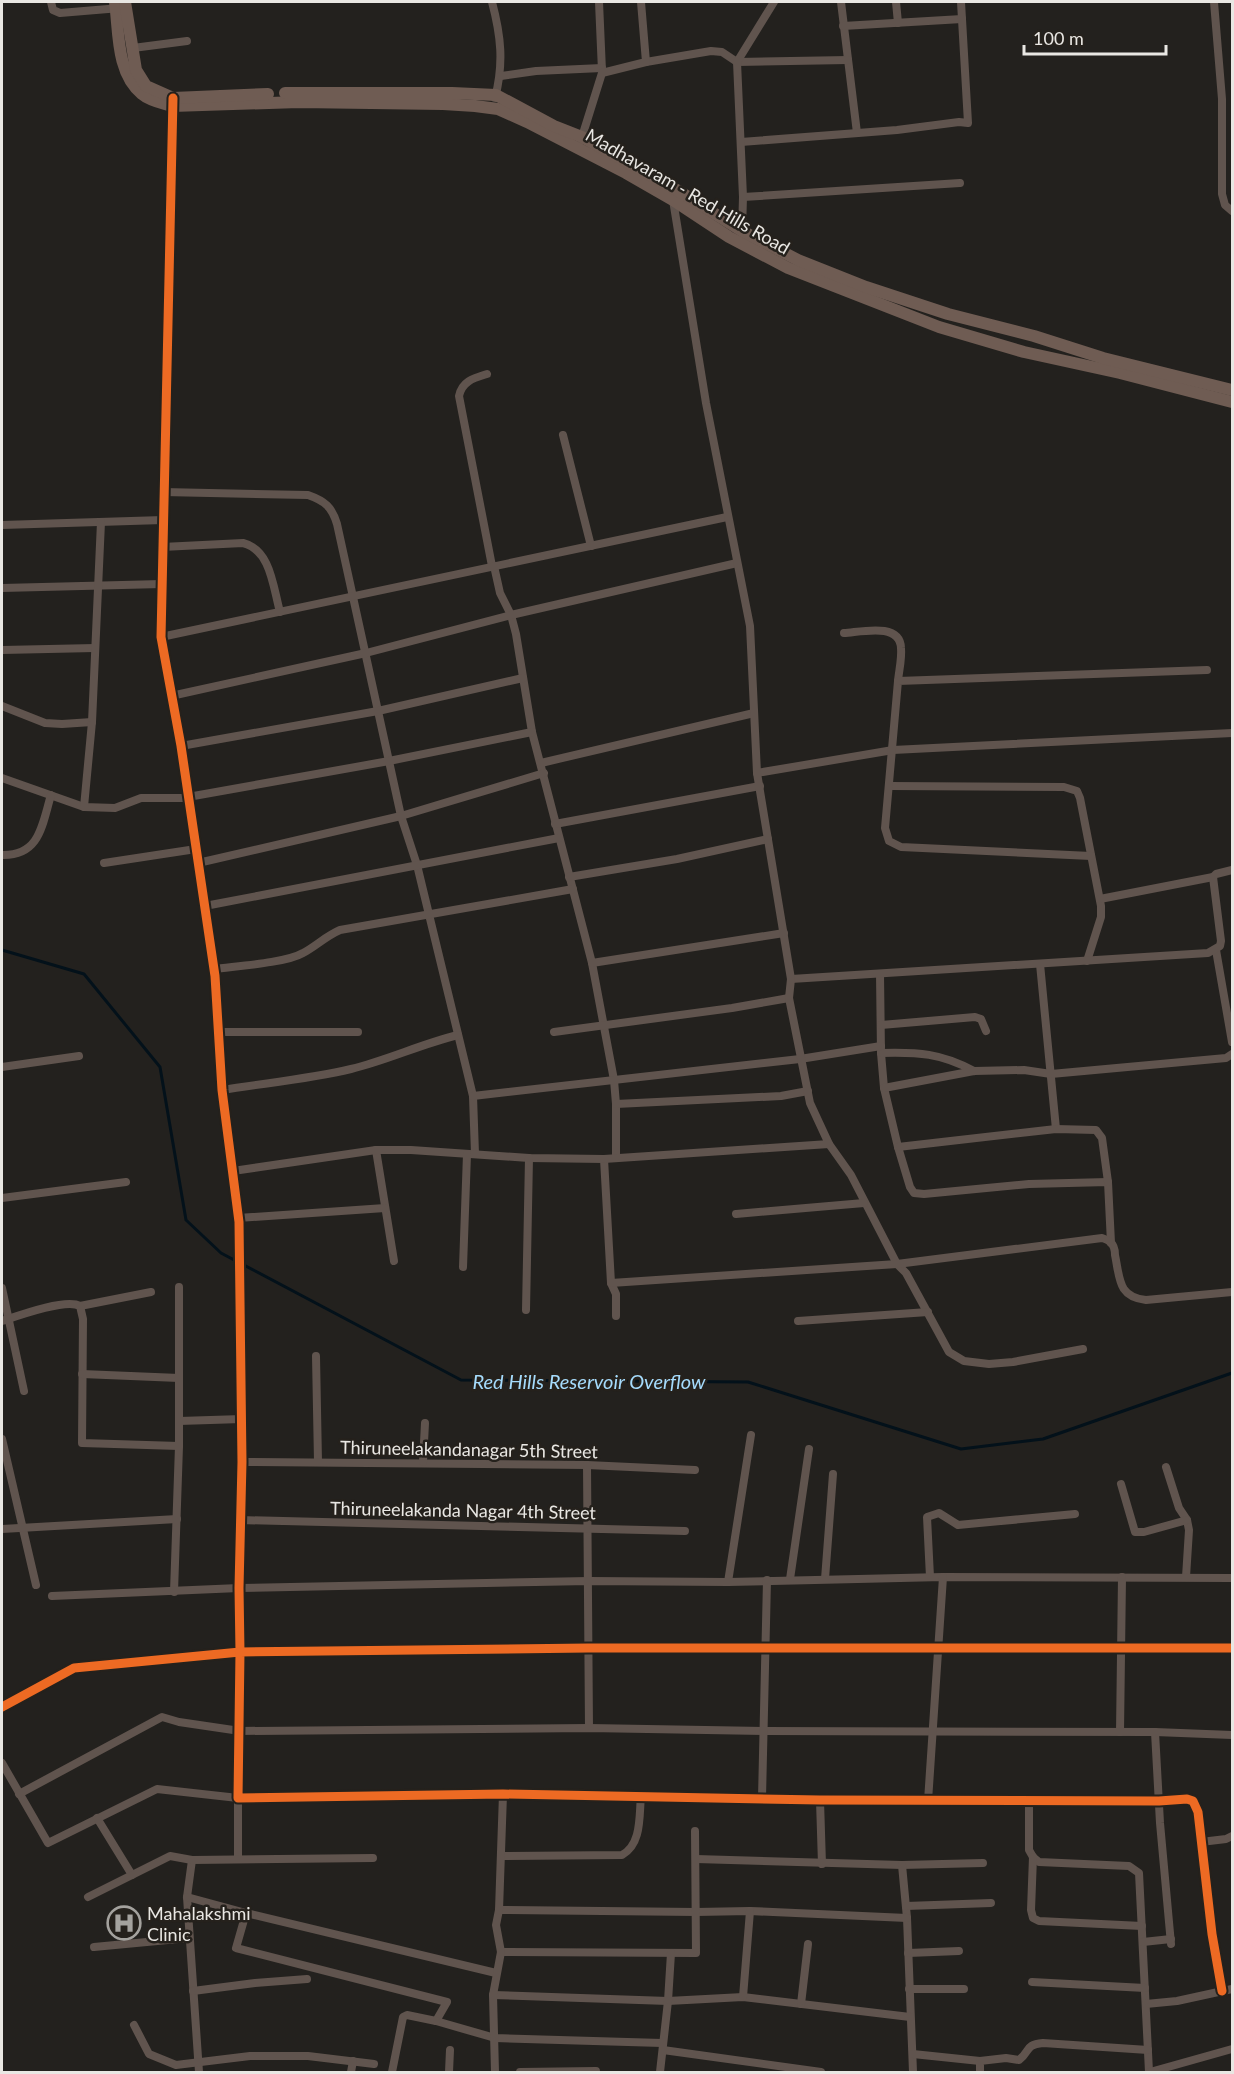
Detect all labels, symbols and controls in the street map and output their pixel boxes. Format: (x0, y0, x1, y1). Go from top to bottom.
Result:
scale bar (1024, 18, 1166, 56)
text: 100 m (1033, 27, 1084, 49)
street label: Madhavaram - Red Hills Road (582, 123, 794, 259)
water label: Red Hills Reservoir Overflow (473, 1369, 706, 1393)
street label: Thiruneelakandanagar 5th Street (340, 1436, 599, 1462)
street label: Thiruneelakanda Nagar 4th Street (330, 1497, 597, 1523)
place label: Mahalakshmi Clinic (147, 1902, 251, 1945)
hospital icon: Mahalakshmi Clinic (106, 1905, 142, 1941)

